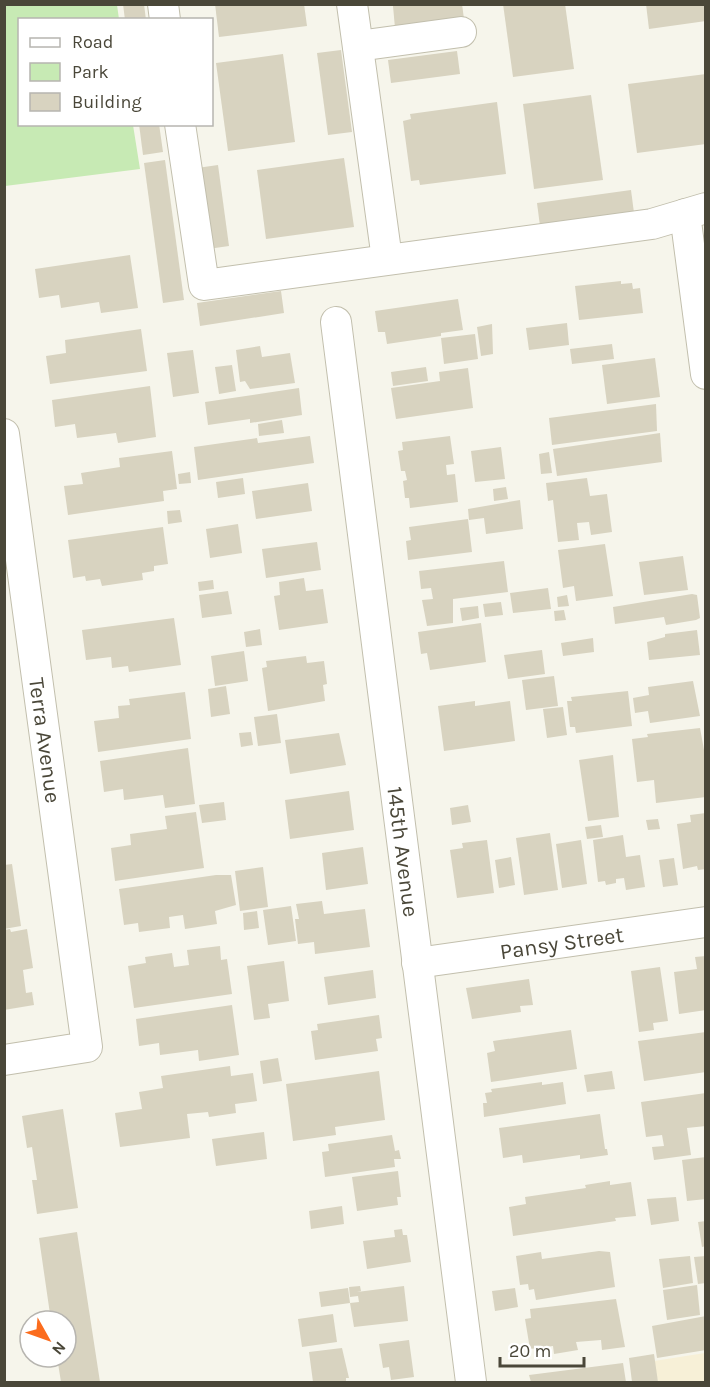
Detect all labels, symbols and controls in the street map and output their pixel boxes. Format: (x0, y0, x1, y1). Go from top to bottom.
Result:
legend (18, 18, 213, 126)
text: Road (72, 31, 113, 53)
text: Park (72, 61, 109, 83)
text: Building (72, 91, 142, 113)
street label: Terra Avenue (23, 676, 66, 805)
street label: 145th Avenue (381, 785, 424, 919)
street label: Pansy Street (498, 922, 625, 965)
north arrow (18, 1309, 78, 1369)
scale bar (500, 1330, 584, 1368)
text: N (48, 1338, 70, 1359)
text: 20 m (509, 1340, 551, 1362)

